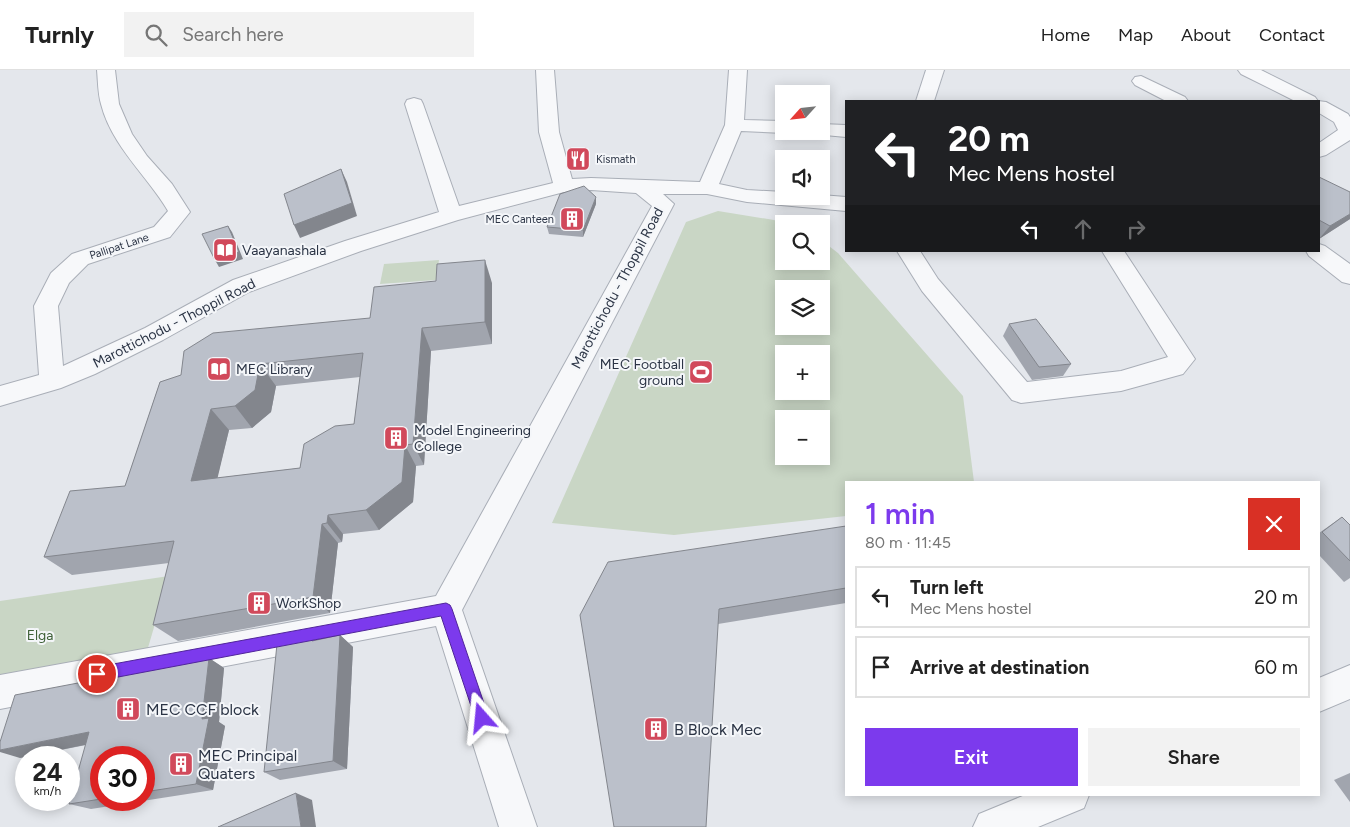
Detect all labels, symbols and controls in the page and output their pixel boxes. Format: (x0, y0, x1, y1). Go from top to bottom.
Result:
search box (124, 12, 474, 57)
text: Turnly (25, 20, 94, 49)
icon: search (142, 21, 170, 49)
text: Search here (182, 23, 284, 46)
text: Home (1041, 24, 1090, 46)
text: Map (1118, 24, 1153, 46)
text: About (1181, 24, 1231, 46)
text: Contact (1259, 24, 1325, 46)
north arrow (775, 85, 830, 140)
map controls (775, 85, 830, 465)
text: 20 m (948, 118, 1030, 160)
icon: left (865, 120, 930, 185)
restaurant icon: Kismath (565, 146, 591, 172)
button: sound (775, 150, 830, 205)
place label: Kismath (596, 153, 636, 166)
text: Mec Mens hostel (948, 160, 1115, 187)
street label: Marottichodu - Thoppil Road (568, 205, 667, 372)
building icon: MEC Canteen (559, 206, 585, 232)
place label: MEC Canteen (486, 213, 554, 226)
button: search (775, 215, 830, 270)
icon: left (1016, 215, 1044, 243)
icon: ahead (1069, 215, 1097, 243)
icon: right (1122, 215, 1150, 243)
street label: Pallipat Lane (88, 231, 151, 262)
library icon: Vaayanashala (212, 237, 238, 263)
place label: Vaayanashala (242, 242, 326, 259)
street label: Marottichodu - Thoppil Road (90, 275, 258, 372)
button: layers (775, 280, 830, 335)
button: + (775, 345, 830, 400)
library icon: MEC Library (206, 356, 232, 382)
place label: MEC Football ground (600, 356, 684, 389)
sports icon: MEC Football ground (688, 359, 714, 385)
place label: MEC Library (236, 361, 313, 378)
button: − (775, 410, 830, 465)
place label: Model Engineering College (414, 422, 531, 455)
building icon: Model Engineering College (383, 425, 409, 451)
text: 1 min (865, 495, 935, 532)
button: close (1248, 498, 1300, 550)
text: 80 m · 11:45 (865, 533, 951, 552)
text: Turn left (910, 576, 984, 599)
icon: left (867, 583, 895, 611)
text: 20 m (1254, 586, 1298, 609)
building icon: WorkShop (246, 590, 272, 616)
place label: WorkShop (276, 595, 341, 612)
text: Mec Mens hostel (910, 599, 1031, 618)
park label: Elga (27, 627, 53, 644)
pin (76, 653, 118, 695)
icon: arrive (867, 653, 895, 681)
text: Arrive at destination (910, 656, 1089, 679)
text: 60 m (1254, 656, 1298, 679)
icon: arrive (83, 660, 111, 688)
position arrow (455, 691, 507, 743)
building icon: MEC CCF block (115, 696, 141, 722)
place label: MEC CCF block (146, 700, 259, 719)
building icon: B Block Mec (643, 716, 669, 742)
place label: B Block Mec (674, 720, 762, 739)
button: Exit (865, 728, 1078, 786)
button: Share (1088, 728, 1300, 786)
speed limit sign: 30 (90, 746, 155, 811)
place label: MEC Principal Quaters (198, 746, 297, 783)
building icon: MEC Principal Quaters (168, 751, 194, 777)
text: 24 (32, 757, 63, 787)
text: km/h (34, 784, 61, 798)

